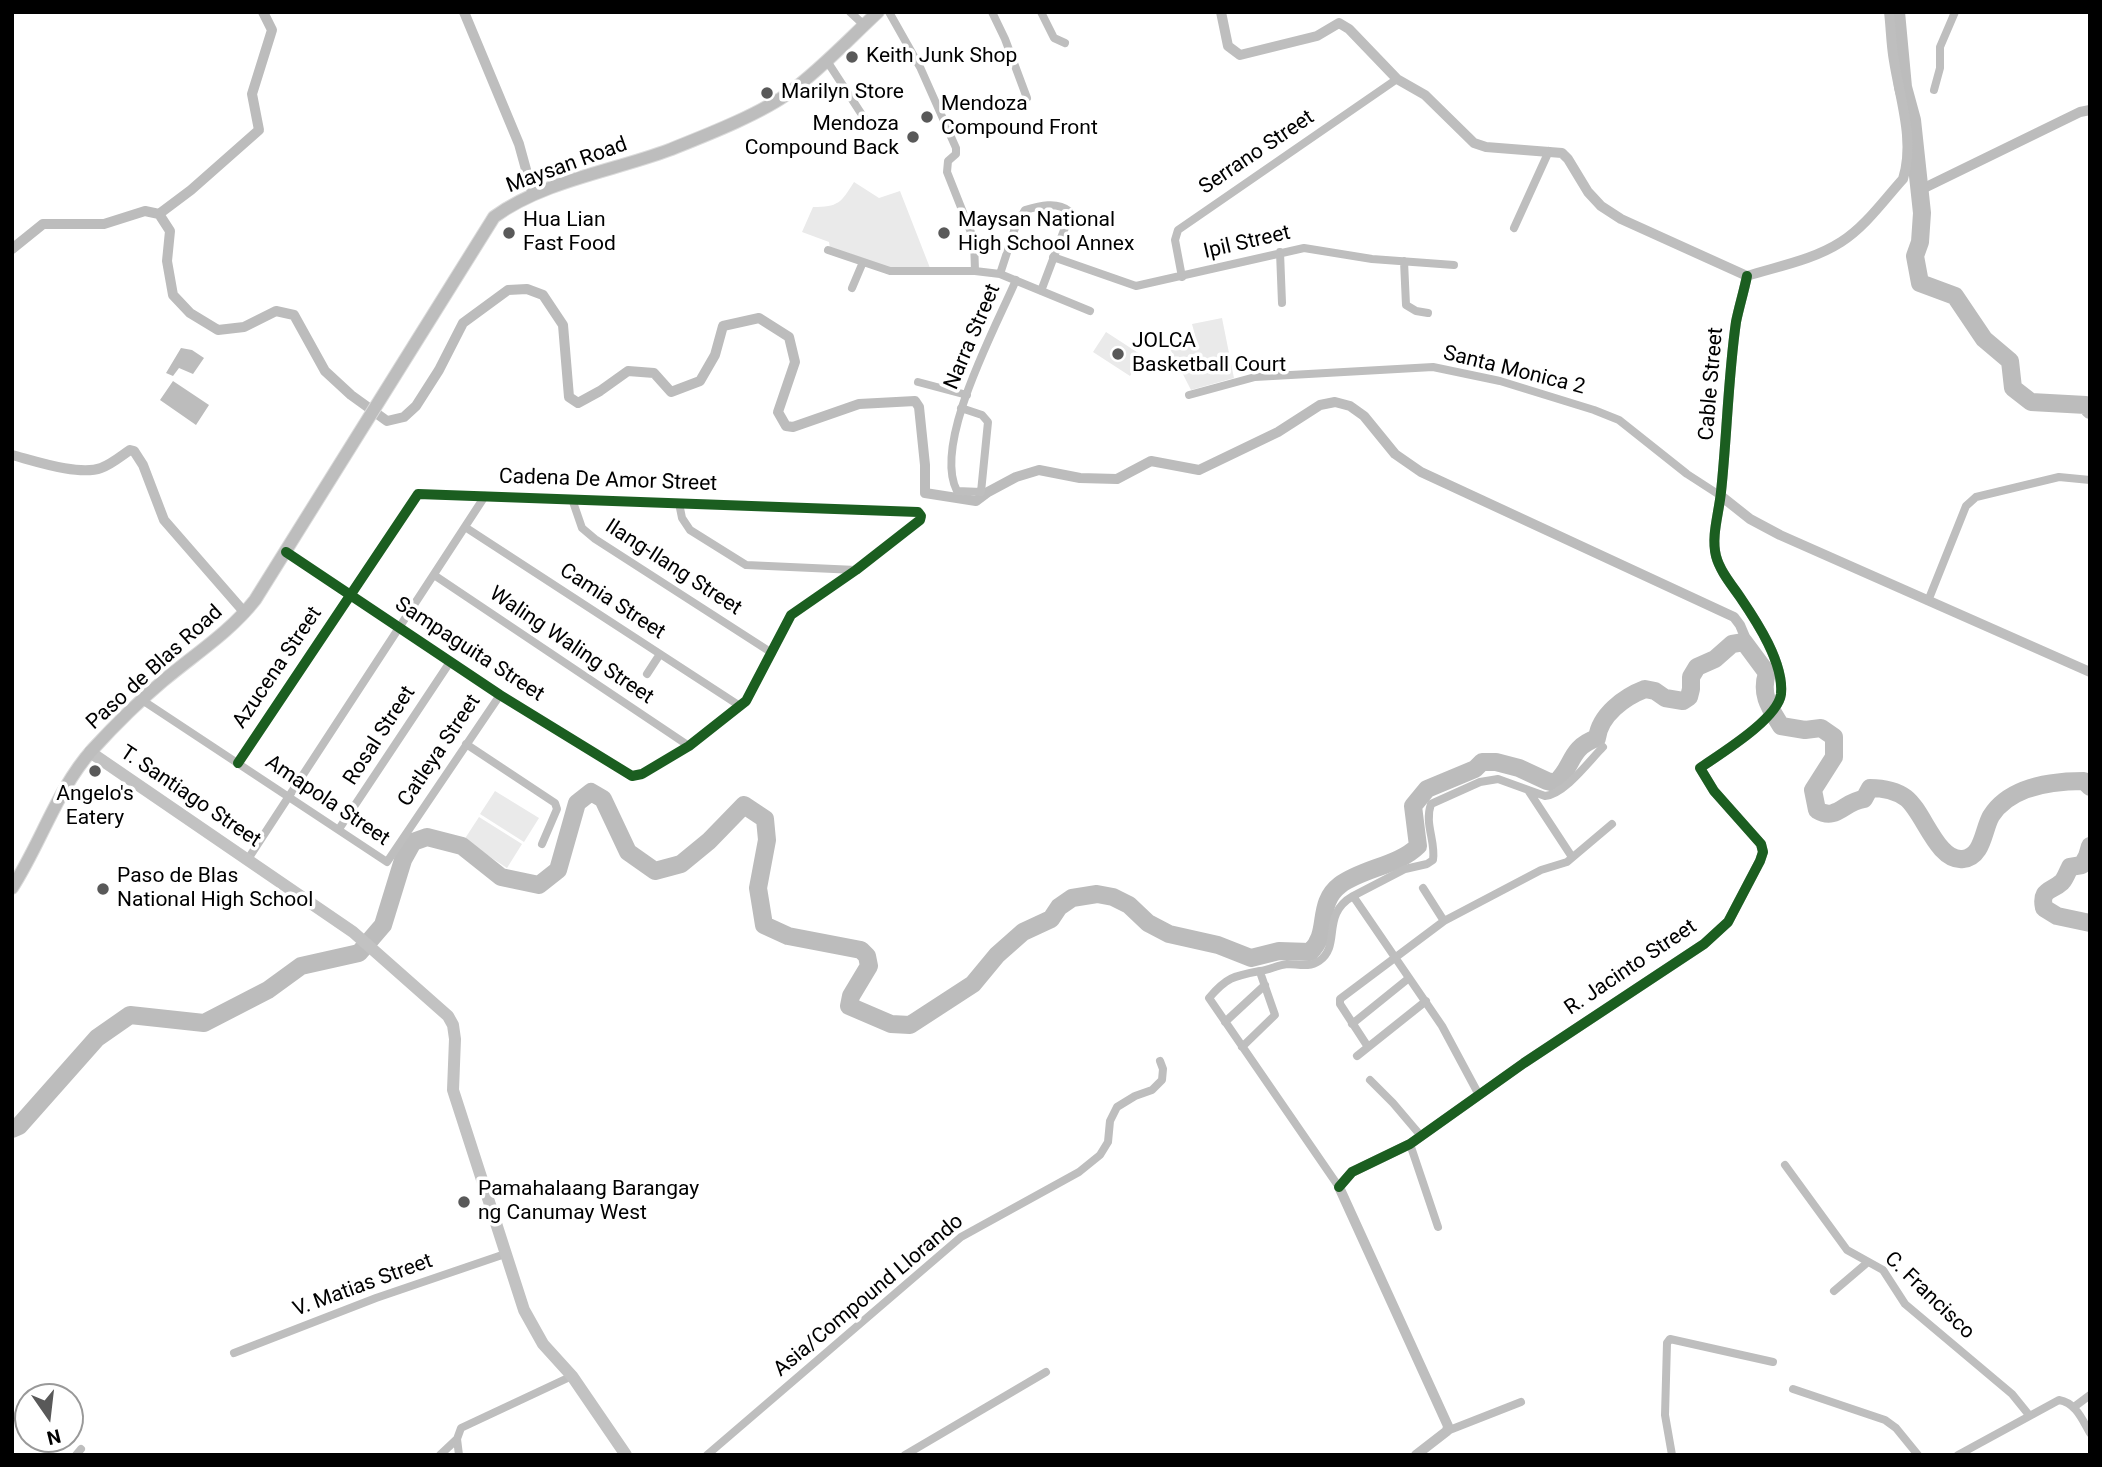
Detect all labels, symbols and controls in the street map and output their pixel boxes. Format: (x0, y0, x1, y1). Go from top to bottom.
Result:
place label: Keith Junk Shop (866, 44, 1017, 70)
marker: Keith Junk Shop (844, 49, 860, 65)
place label: Marilyn Store (781, 80, 904, 106)
marker: Marilyn Store (759, 85, 775, 101)
place label: Mendoza Compound Front (941, 92, 1098, 142)
street label: Serrano Street (1195, 105, 1319, 201)
marker: Mendoza Compound Front (919, 109, 935, 125)
place label: Mendoza Compound Back (745, 112, 899, 162)
marker: Mendoza Compound Back (905, 129, 921, 145)
street label: Maysan Road (503, 132, 631, 200)
place label: Hua Lian Fast Food (523, 208, 616, 258)
place label: Maysan National High School Annex (958, 208, 1134, 258)
street label: Ipil Street (1201, 221, 1293, 265)
marker: Hua Lian Fast Food (501, 225, 517, 241)
marker: Maysan National High School Annex (936, 225, 952, 241)
street label: Narra Street (939, 280, 1007, 394)
street label: Cable Street (1694, 326, 1730, 442)
place label: JOLCA Basketball Court (1132, 329, 1286, 379)
street label: Santa Monica 2 (1440, 341, 1588, 401)
marker: JOLCA Basketball Court (1110, 346, 1126, 362)
street label: Cadena De Amor Street (499, 465, 717, 497)
street label: Ilang-Ilang Street (600, 514, 746, 622)
street label: Camia Street (555, 559, 669, 645)
street label: Waling Waling Street (484, 582, 658, 710)
street label: Sampaguita Street (390, 592, 548, 708)
street label: Paso de Blas Road (82, 600, 228, 736)
street label: Azucena Street (228, 602, 328, 734)
street label: Rosal Street (339, 682, 421, 790)
street label: Catleya Street (393, 690, 487, 812)
street label: T. Santiago Street (115, 741, 265, 853)
street label: Amapola Street (260, 750, 394, 852)
marker: Angelo's Eatery (87, 763, 103, 779)
place label: Angelo's Eatery (56, 782, 134, 832)
place label: Paso de Blas National High School (117, 864, 313, 914)
marker: Paso de Blas National High School (95, 881, 111, 897)
street label: R. Jacinto Street (1560, 915, 1702, 1021)
place label: Pamahalaang Barangay ng Canumay West (478, 1177, 699, 1227)
marker: Pamahalaang Barangay ng Canumay West (456, 1194, 472, 1210)
street label: Asia/Compound Llorando (769, 1209, 969, 1383)
street label: C. Francisco (1879, 1247, 1979, 1345)
street label: V. Matias Street (290, 1249, 436, 1323)
north arrow (14, 1383, 84, 1453)
text: N (44, 1424, 63, 1450)

